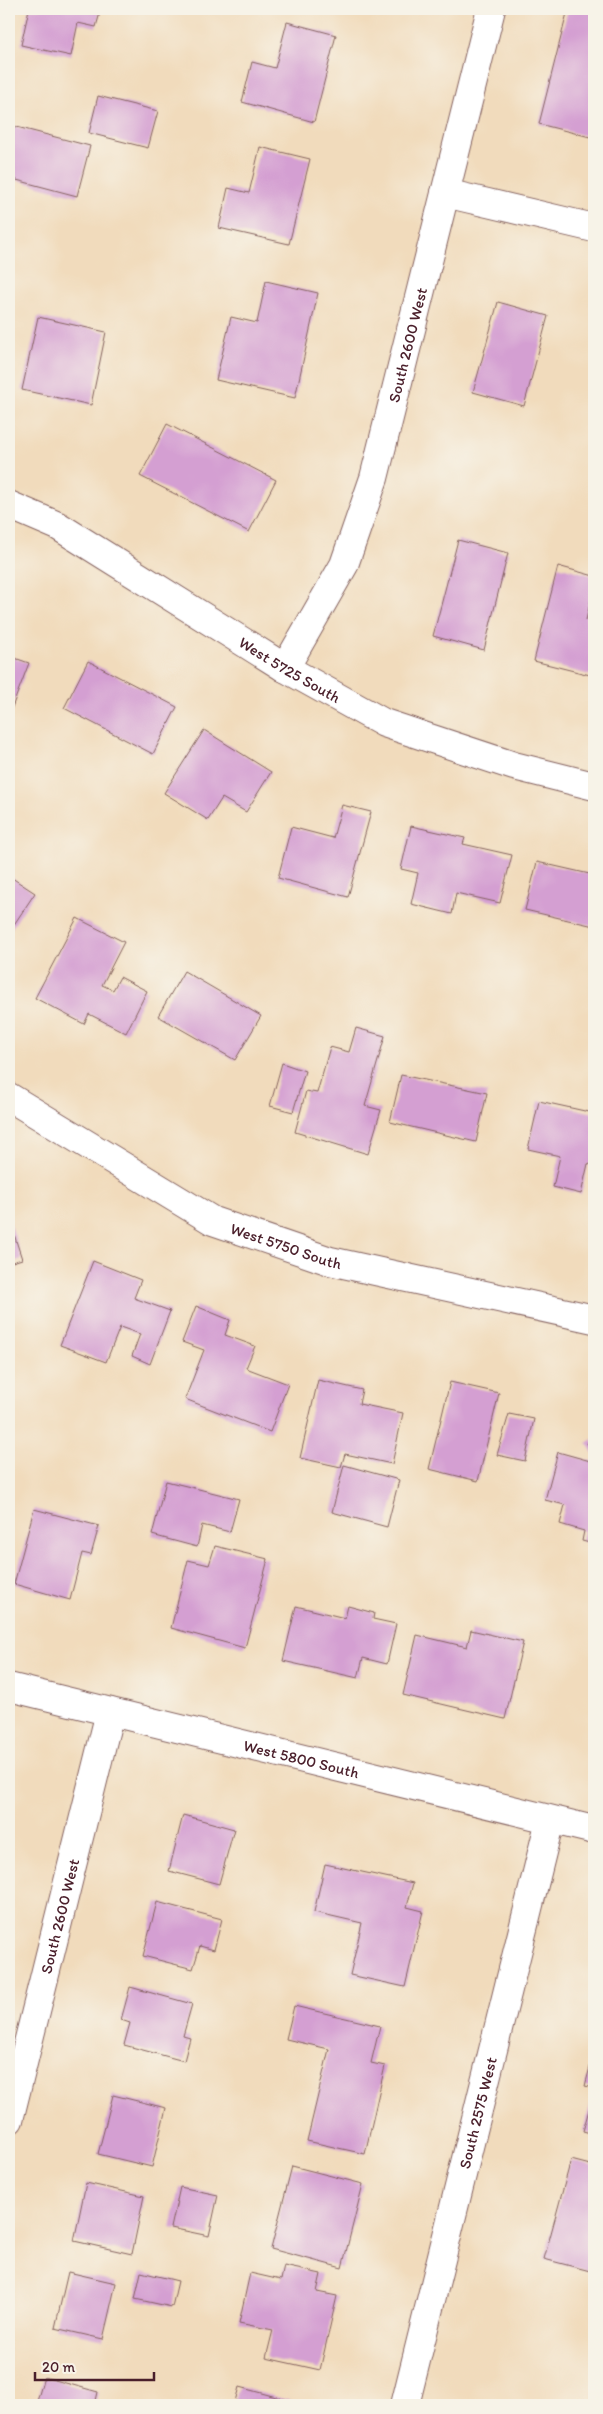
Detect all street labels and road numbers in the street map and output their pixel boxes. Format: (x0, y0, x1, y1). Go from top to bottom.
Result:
street label: South 2600 West (384, 285, 431, 404)
street label: West 5725 South (236, 632, 344, 706)
street label: West 5750 South (228, 1218, 343, 1273)
street label: West 5800 South (242, 1735, 361, 1782)
street label: South 2600 West (36, 1857, 83, 1976)
street label: South 2575 West (454, 2055, 500, 2171)

